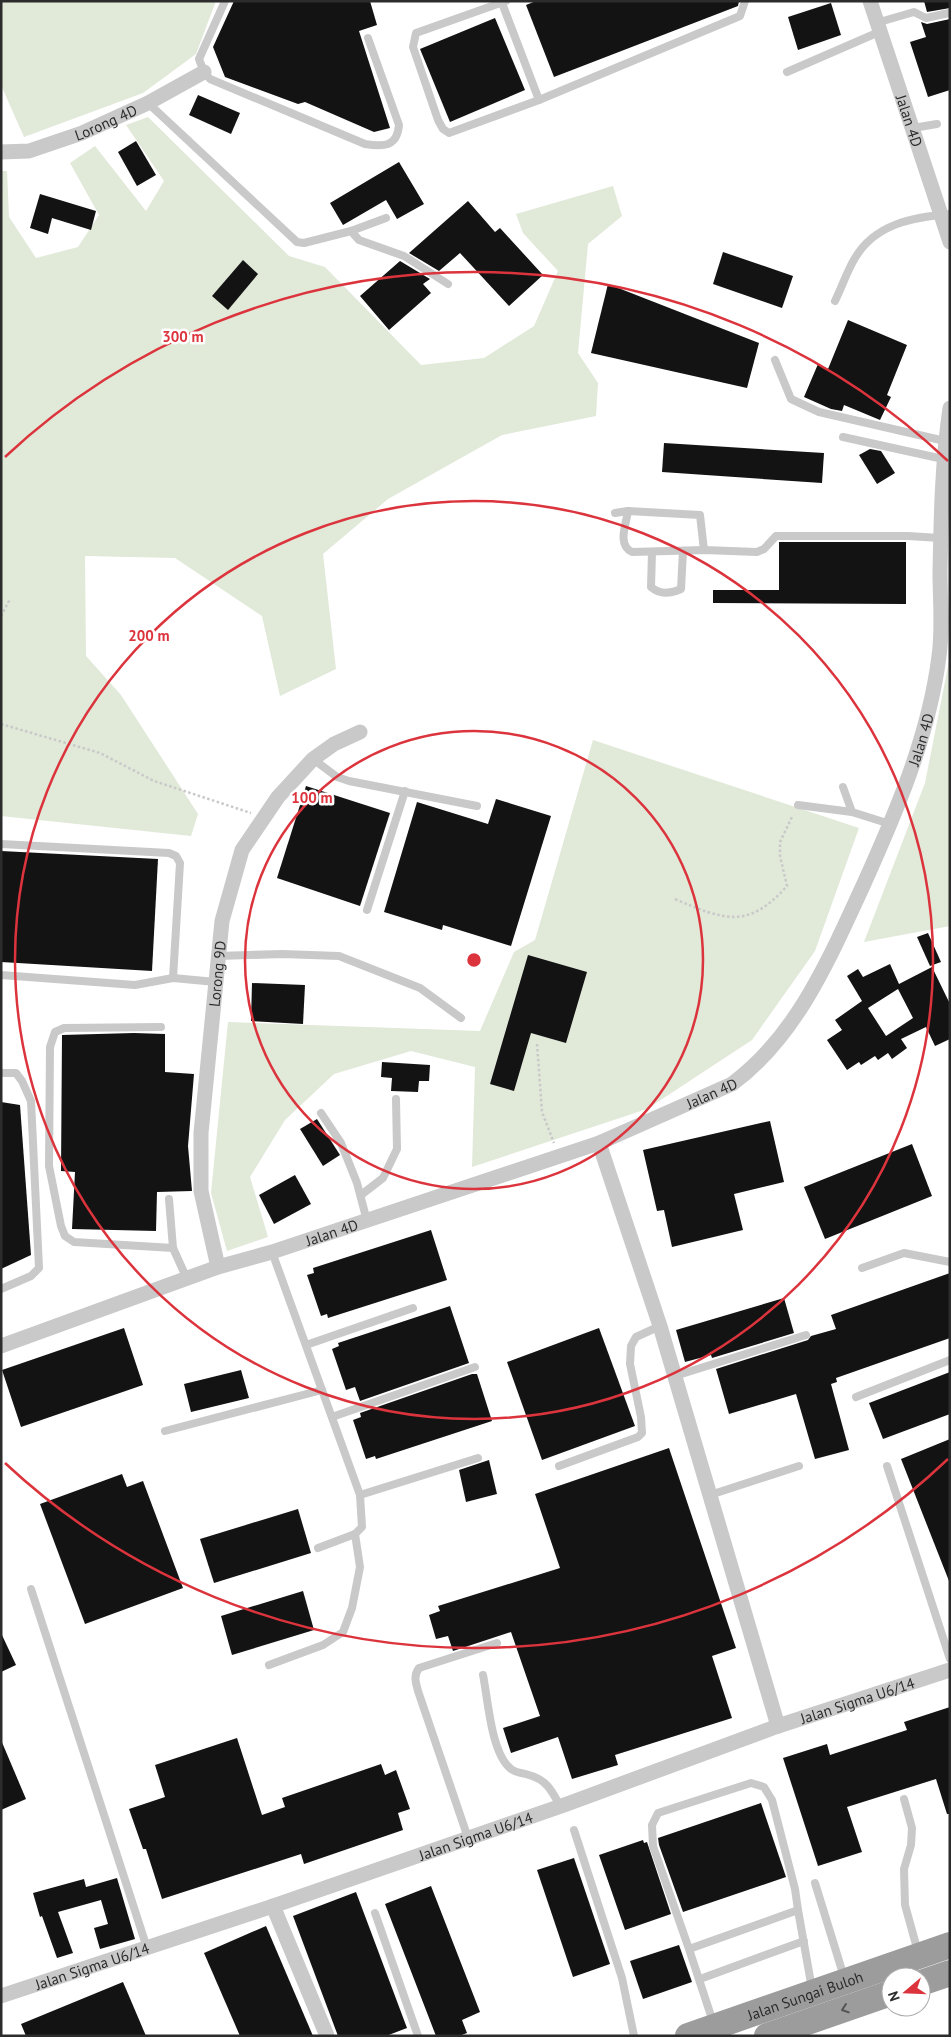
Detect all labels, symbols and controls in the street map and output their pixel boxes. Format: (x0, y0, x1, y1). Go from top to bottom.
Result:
street label: Jalan 4D (892, 91, 927, 149)
street label: Lorong 4D (72, 100, 140, 144)
text: 300 m (162, 327, 204, 346)
text: 200 m (128, 626, 170, 645)
street label: Jalan 4D (903, 711, 937, 769)
text: 100 m (291, 788, 333, 807)
street label: Lorong 9D (204, 940, 230, 1008)
centre of rings (465, 951, 483, 969)
street label: Jalan 4D (682, 1073, 740, 1113)
street label: Jalan 4D (302, 1215, 360, 1250)
street label: Jalan Sigma U6/14 (797, 1673, 917, 1728)
street label: Jalan Sigma U6/14 (415, 1807, 535, 1865)
street label: Jalan Sigma U6/14 (32, 1938, 152, 1994)
street label: Jalan Sungai Buloh (744, 1966, 866, 2025)
north arrow (881, 1967, 931, 2017)
text: N (884, 1989, 904, 2004)
one-way arrow (841, 2003, 850, 2013)

